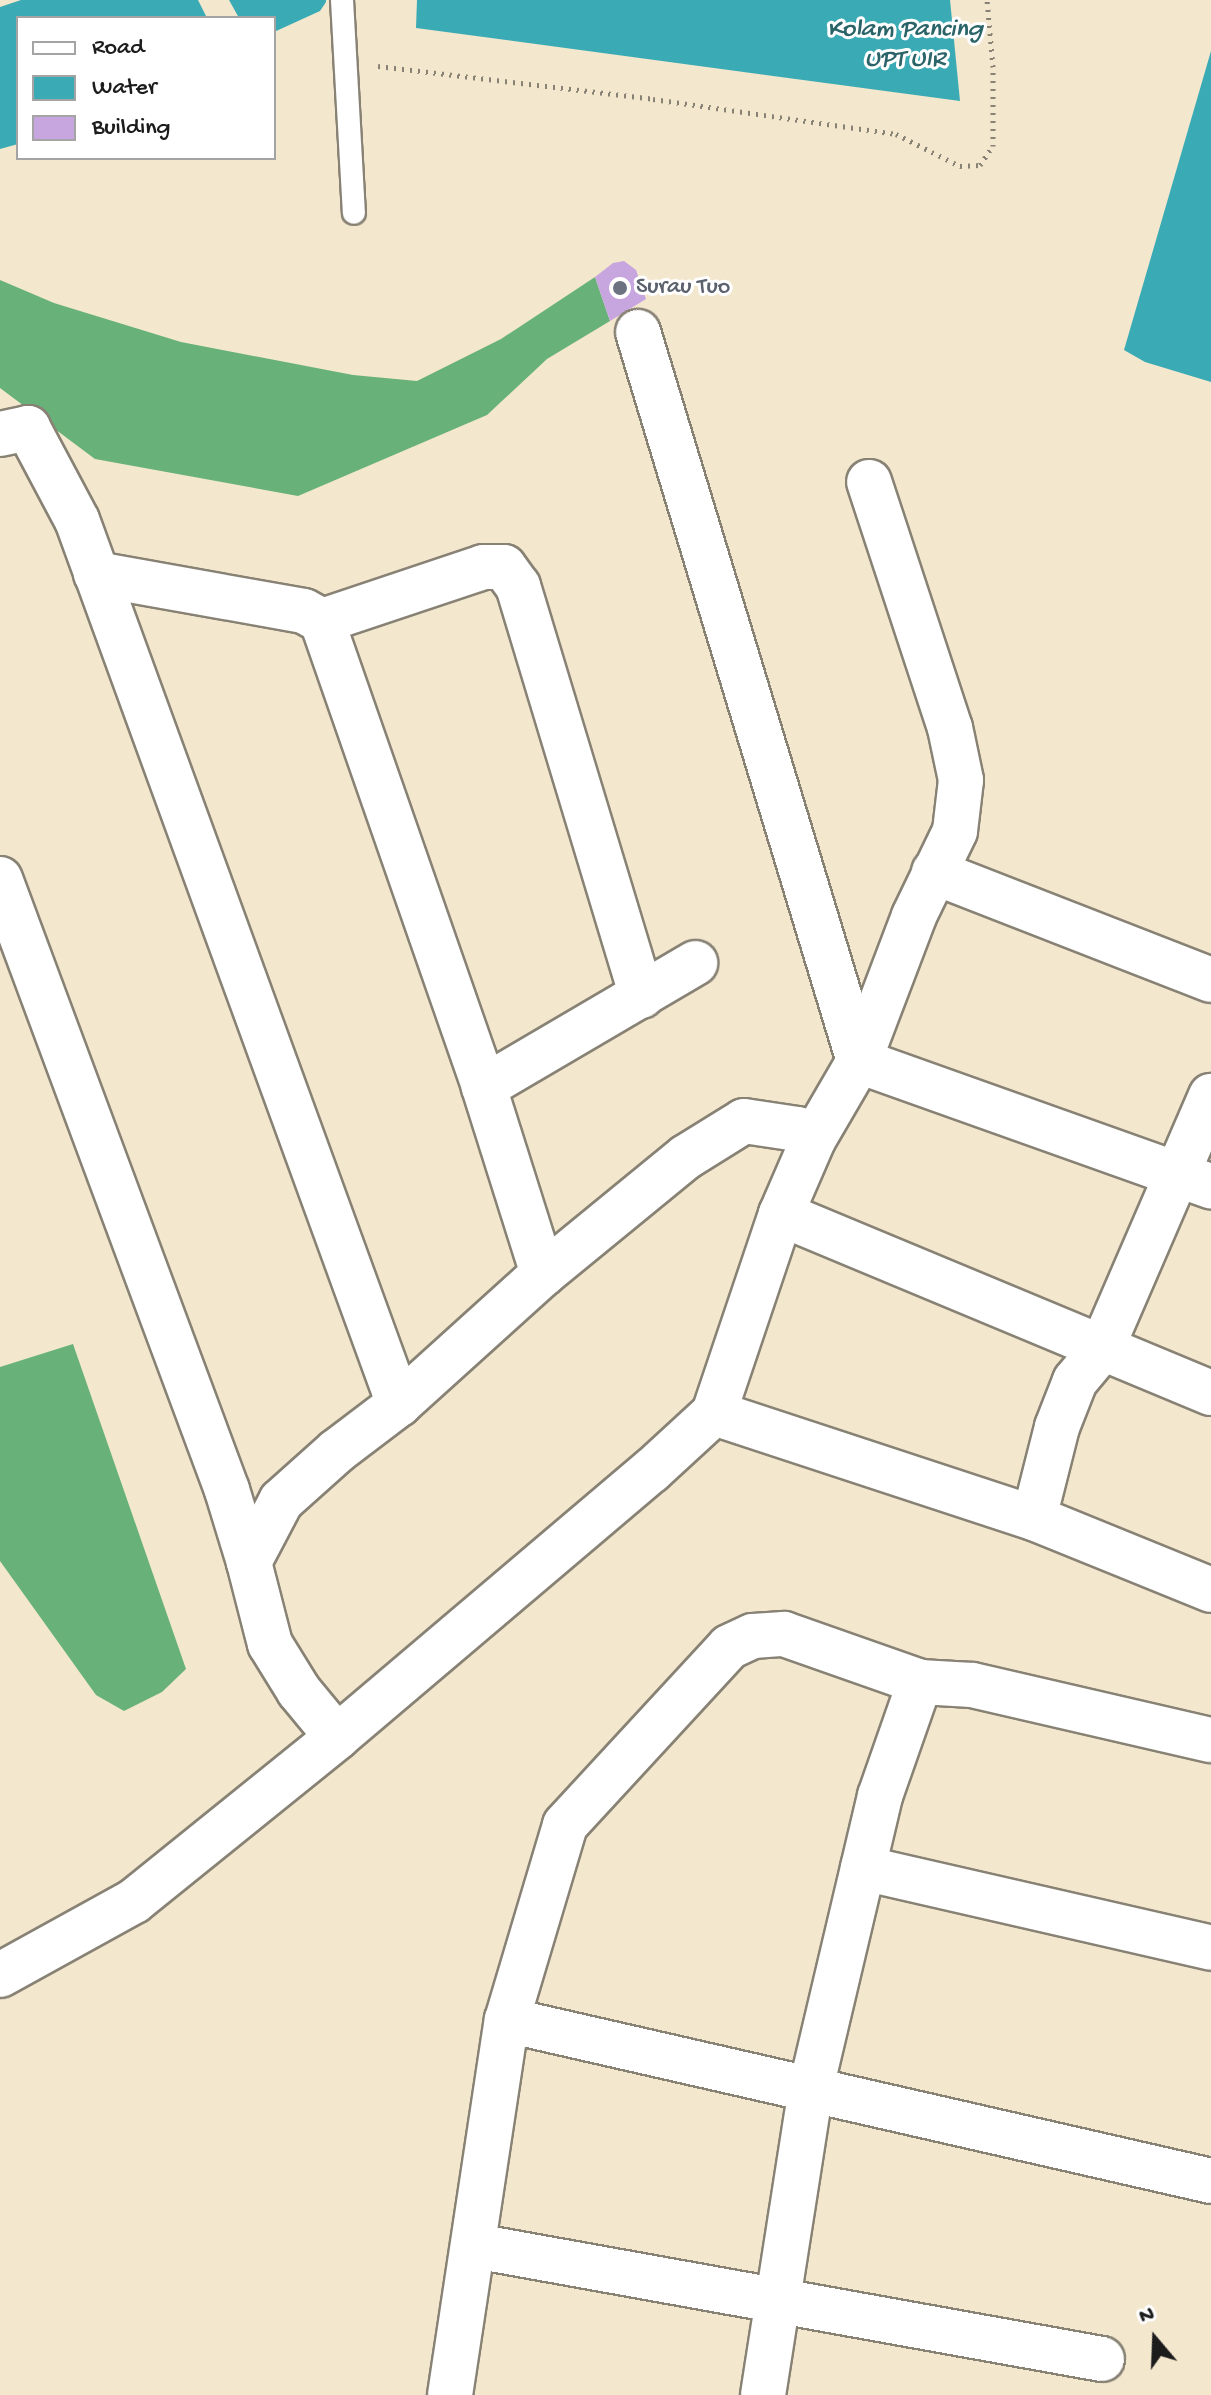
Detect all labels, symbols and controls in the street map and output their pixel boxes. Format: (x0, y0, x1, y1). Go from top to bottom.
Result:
water label: Kolam Pancing UPT UIR (827, 15, 983, 76)
legend (16, 16, 276, 160)
text: Road (92, 34, 144, 63)
text: Water (92, 74, 156, 103)
text: Building (92, 114, 170, 143)
place label: Surau Tuo (636, 274, 730, 302)
marker: Surau Tuo (611, 279, 629, 297)
north arrow (1115, 2299, 1195, 2379)
text: N (1136, 2302, 1158, 2331)

